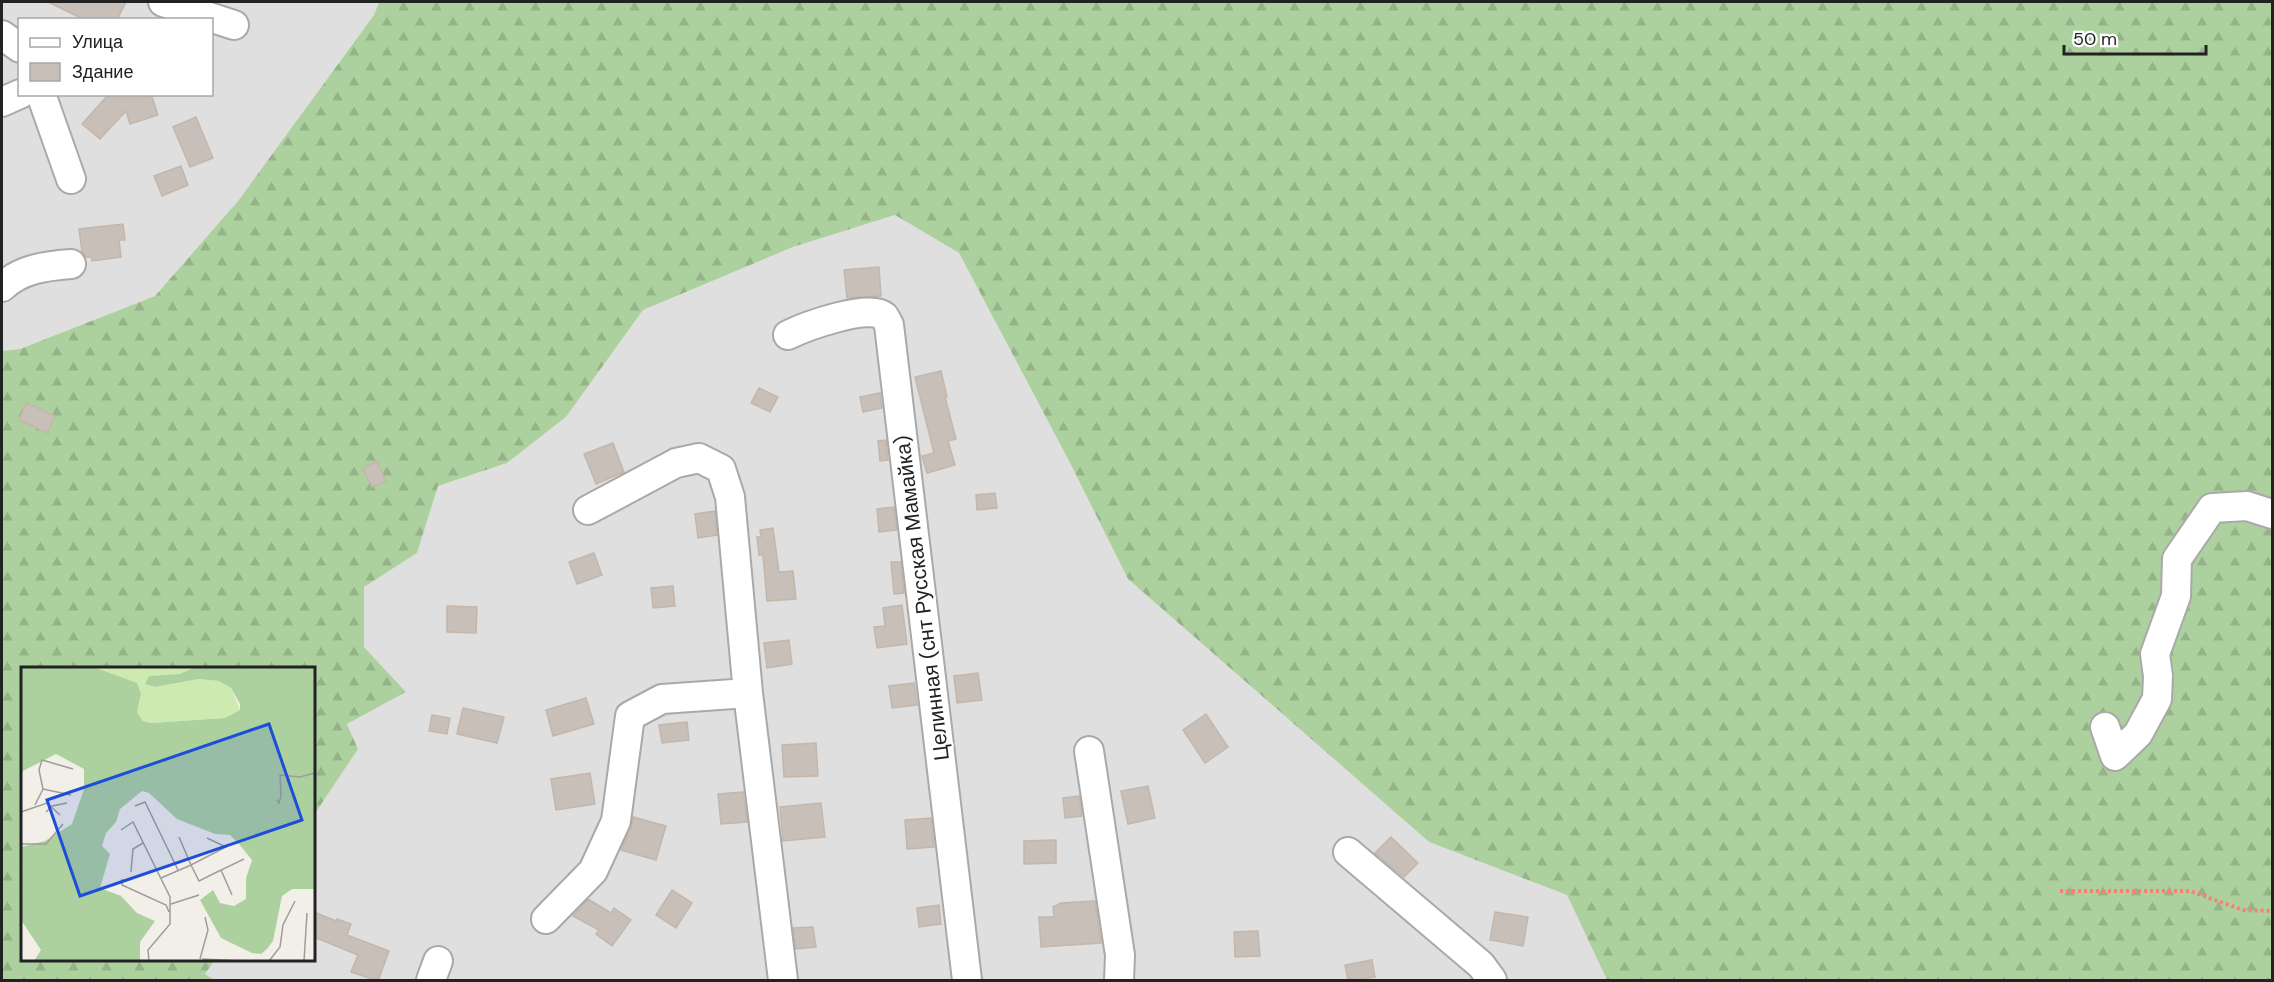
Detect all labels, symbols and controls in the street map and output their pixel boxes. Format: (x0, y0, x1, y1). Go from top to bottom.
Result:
legend (18, 18, 213, 96)
scale bar (2064, 18, 2206, 56)
text: 50 m (2073, 27, 2117, 51)
text: Улица (72, 30, 124, 54)
text: Здание (72, 60, 133, 84)
street label: Целинная (снт Русская Мамайка) (888, 434, 956, 762)
inset map (21, 667, 315, 961)

